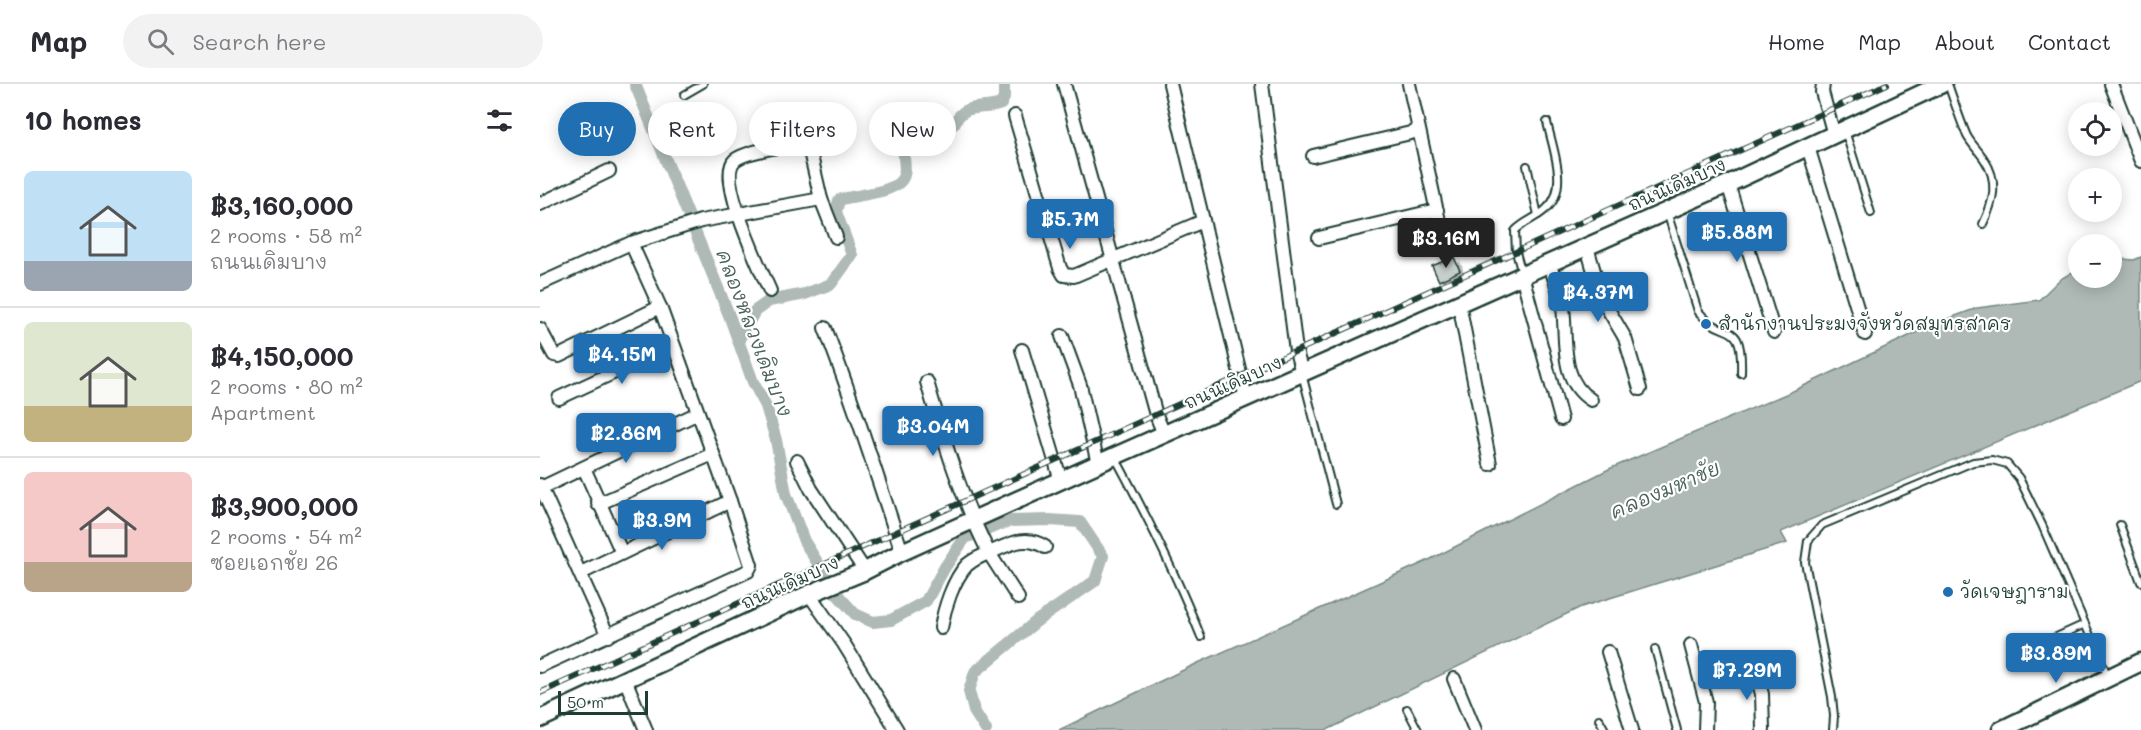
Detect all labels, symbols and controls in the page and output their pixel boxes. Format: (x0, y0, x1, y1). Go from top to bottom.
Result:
search box (123, 14, 543, 68)
text: Map (30, 23, 87, 59)
icon: search (144, 25, 177, 58)
text: Search here (192, 27, 326, 56)
text: Home (1768, 28, 1825, 55)
text: Map (1858, 28, 1901, 55)
text: About (1934, 28, 1995, 55)
text: Contact (2028, 28, 2111, 55)
chip: Buy (558, 102, 636, 156)
chip: Rent (648, 102, 737, 156)
chip: Filters (749, 102, 857, 156)
chip: New (869, 102, 956, 156)
map controls (2068, 102, 2122, 288)
button: locate (2068, 102, 2122, 156)
text: 10 homes (24, 103, 142, 137)
icon: filters (483, 104, 516, 137)
street label: ถนนเดิมบาง (1624, 152, 1730, 216)
button: + (2068, 168, 2122, 222)
text: ฿3,160,000 (210, 188, 353, 222)
icon: home (72, 195, 144, 267)
pin: ฿5.7M (1028, 199, 1112, 250)
text: ฿5.7M (1041, 205, 1099, 231)
pin: ฿5.88M (1688, 212, 1786, 263)
pin: ฿3.16M (1397, 218, 1495, 269)
text: ฿5.88M (1701, 218, 1773, 244)
text: 2 rooms · 58 m² (210, 222, 362, 248)
text: ฿3.16M (1412, 224, 1480, 250)
button: − (2068, 234, 2122, 288)
water label: คลองหลวงเดิมบาง (711, 245, 799, 420)
text: ถนนเดิมบาง (210, 248, 327, 274)
pin: ฿4.37M (1549, 272, 1647, 323)
text: ฿4.37M (1562, 278, 1634, 304)
place label: สำนักงานประมงจังหวัดสมุทรสาคร (1718, 311, 2011, 337)
marker: สำนักงานประมงจังหวัดสมุทรสาคร (1699, 317, 1713, 331)
pin: ฿4.15M (573, 334, 671, 385)
text: ฿4,150,000 (210, 339, 354, 373)
text: ฿4.15M (587, 340, 657, 366)
icon: home (72, 346, 144, 418)
street label: ถนนเดิมบาง (1180, 350, 1286, 414)
text: 2 rooms · 80 m² (210, 373, 363, 399)
text: Apartment (210, 399, 316, 425)
pin: ฿3.04M (884, 406, 982, 457)
text: ฿3.04M (896, 412, 970, 438)
pin: ฿2.86M (577, 413, 675, 464)
text: ฿2.86M (590, 419, 662, 445)
water label: คลองมหาชัย (1606, 454, 1724, 524)
text: ฿3,900,000 (210, 489, 358, 523)
icon: home (72, 496, 144, 568)
pin: ฿3.9M (620, 500, 704, 551)
text: ฿3.9M (632, 506, 692, 532)
text: 2 rooms · 54 m² (210, 523, 362, 549)
text: ซอยเอกชัย 26 (210, 549, 338, 575)
street label: ถนนเดิมบาง (737, 550, 843, 614)
place label: วัดเจษฎาราม (1960, 579, 2069, 604)
marker: วัดเจษฎาราม (1941, 585, 1955, 599)
pin: ฿3.89M (2007, 633, 2105, 684)
text: ฿3.89M (2020, 639, 2092, 665)
pin: ฿7.29M (1698, 650, 1796, 701)
text: ฿7.29M (1712, 656, 1782, 682)
scale bar (558, 688, 648, 716)
text: 50 m (567, 691, 604, 712)

